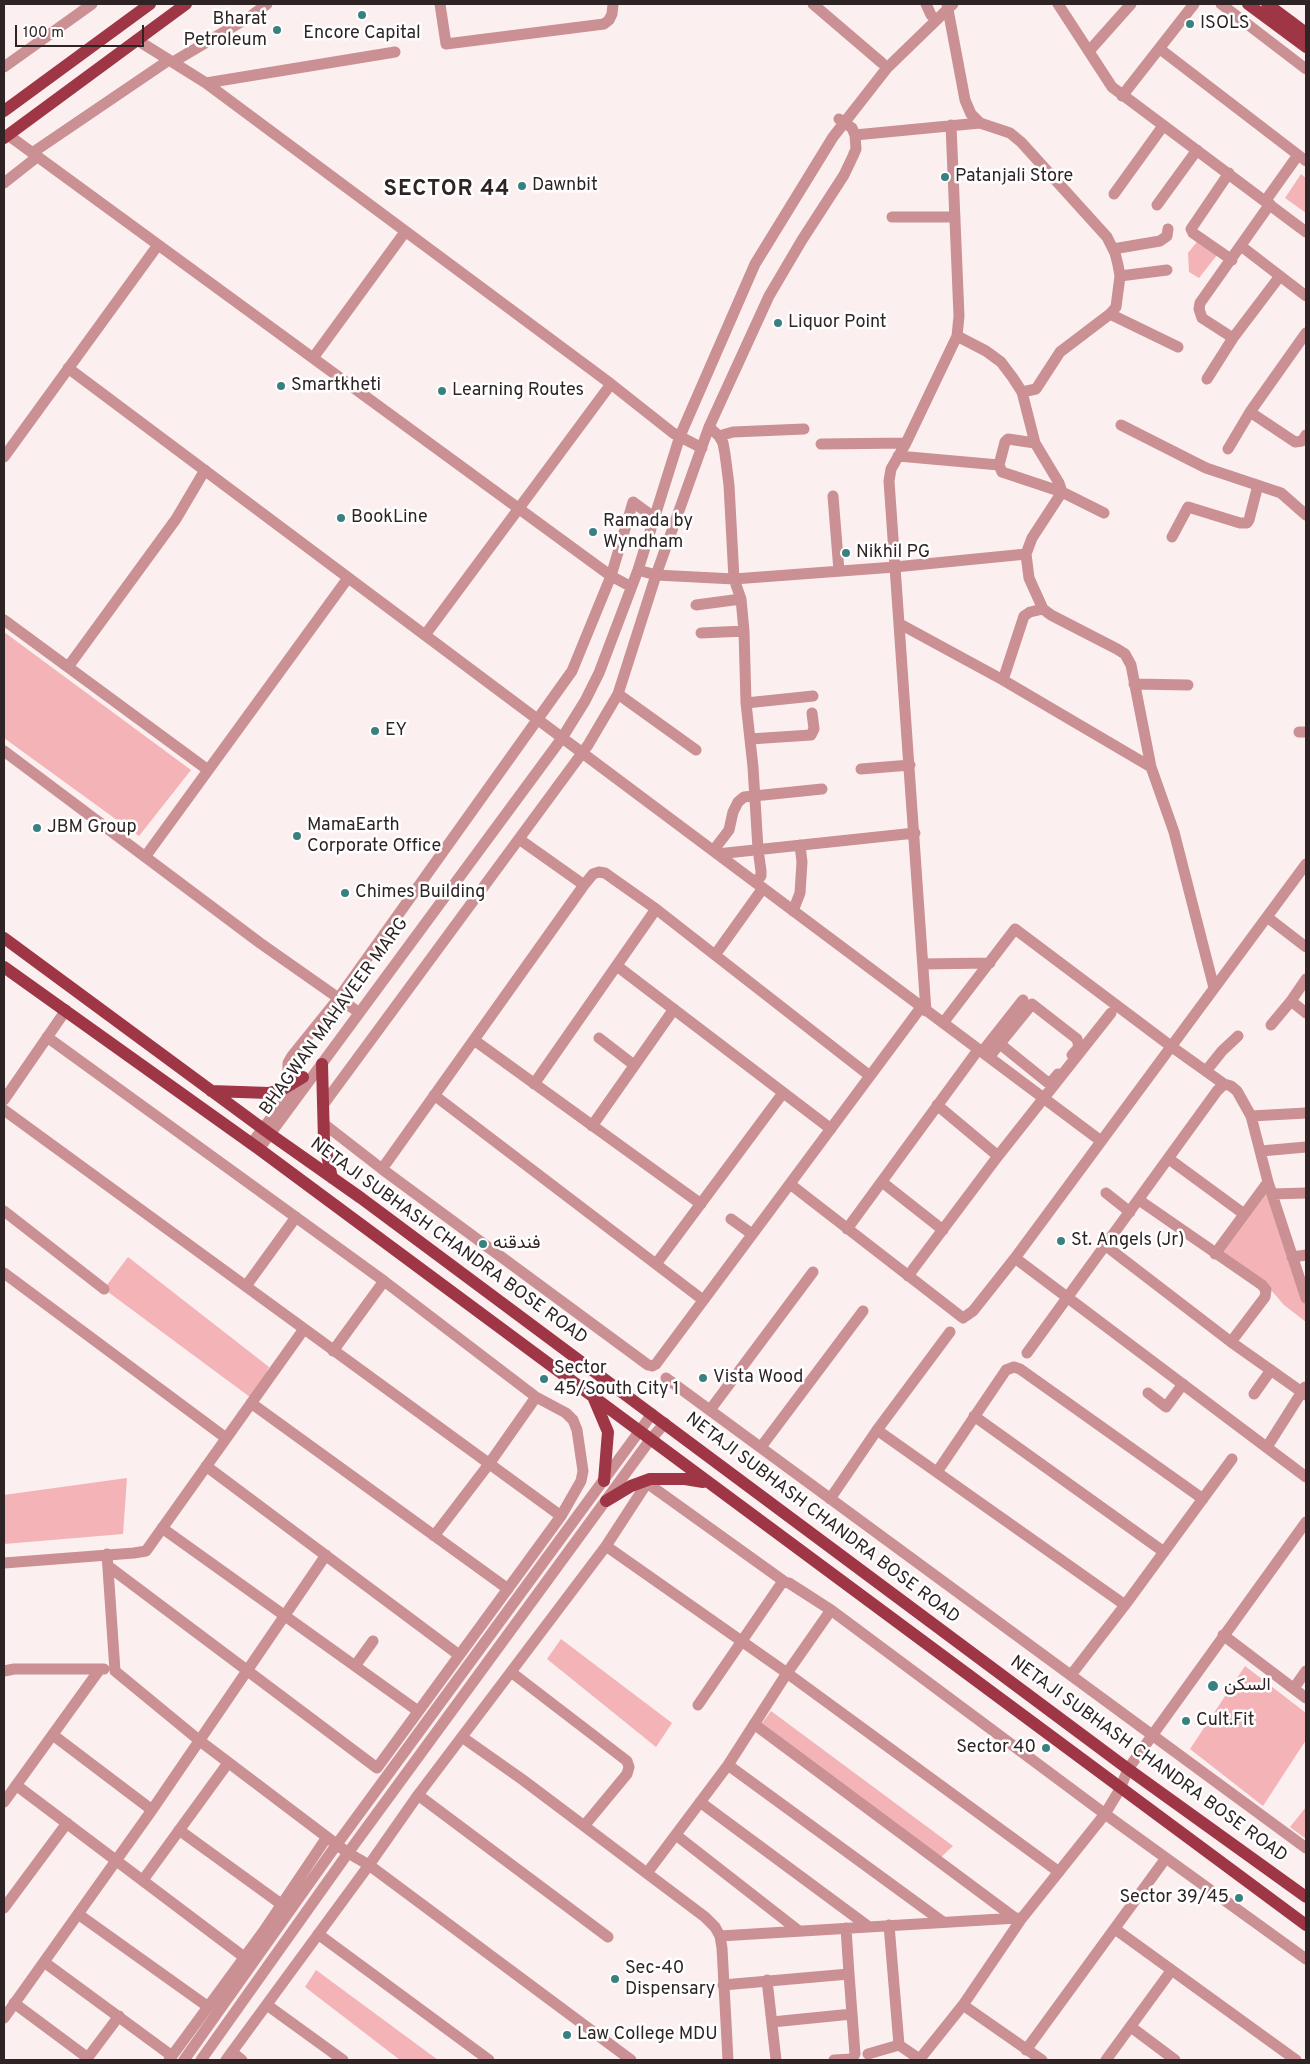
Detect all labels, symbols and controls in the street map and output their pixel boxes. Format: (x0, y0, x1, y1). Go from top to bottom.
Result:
place label: Bharat Petroleum (184, 9, 267, 52)
marker: Encore Capital (356, 9, 368, 21)
place label: ISOLS (1200, 13, 1250, 35)
scale bar (18, 15, 146, 47)
marker: ISOLS (1184, 18, 1196, 30)
place label: Encore Capital (303, 23, 421, 45)
text: 100 m (23, 24, 64, 43)
marker: Bharat Petroleum (271, 24, 283, 36)
place label: Patanjali Store (955, 166, 1073, 188)
marker: Patanjali Store (939, 171, 951, 183)
place label: Dawnbit (532, 175, 598, 197)
district label: SECTOR 44 (382, 178, 512, 204)
marker: Dawnbit (516, 180, 528, 192)
place label: Liquor Point (788, 312, 887, 334)
marker: Liquor Point (772, 317, 784, 329)
place label: Smartkheti (291, 375, 381, 397)
marker: Smartkheti (275, 380, 287, 392)
place label: Learning Routes (452, 380, 584, 402)
marker: Learning Routes (436, 385, 448, 397)
place label: BookLine (351, 507, 428, 529)
place label: Ramada by Wyndham (603, 511, 693, 554)
marker: BookLine (335, 512, 347, 524)
marker: Ramada by Wyndham (587, 526, 599, 538)
place label: Nikhil PG (856, 542, 930, 564)
marker: Nikhil PG (840, 547, 852, 559)
place label: EY (385, 720, 407, 742)
marker: EY (369, 725, 381, 737)
place label: MamaEarth Corporate Office (307, 815, 441, 858)
place label: JBM Group (47, 817, 137, 839)
marker: JBM Group (31, 822, 43, 834)
marker: MamaEarth Corporate Office (291, 830, 303, 842)
place label: Chimes Building (355, 882, 485, 904)
marker: Chimes Building (339, 887, 351, 899)
street label: BHAGWAN MAHAVEER MARG (256, 914, 414, 1120)
street label: NETAJI SUBHASH CHANDRA BOSE ROAD (305, 1134, 591, 1350)
place label: St. Angels (Jr) (1071, 1230, 1185, 1252)
place label: فندقنه (493, 1233, 540, 1255)
marker: St. Angels (Jr) (1055, 1235, 1067, 1247)
marker: فندقنه (477, 1238, 489, 1250)
place label: Sector 45/South City 1 (554, 1358, 680, 1400)
place label: Vista Wood (713, 1367, 803, 1389)
marker: Vista Wood (697, 1372, 709, 1384)
marker: Sector 45/South City 1 (538, 1373, 550, 1385)
street label: NETAJI SUBHASH CHANDRA BOSE ROAD (681, 1409, 963, 1629)
street label: NETAJI SUBHASH CHANDRA BOSE ROAD (1005, 1652, 1291, 1868)
place label: السكن (1224, 1675, 1271, 1697)
marker: السكن (1206, 1679, 1220, 1693)
place label: Cult.Fit (1196, 1710, 1254, 1732)
marker: Cult.Fit (1180, 1715, 1192, 1727)
place label: Sector 40 (956, 1737, 1036, 1759)
marker: Sector 40 (1040, 1742, 1052, 1754)
place label: Sector 39/45 (1120, 1887, 1229, 1909)
marker: Sector 39/45 (1233, 1892, 1245, 1904)
place label: Sec-40 Dispensary (625, 1958, 715, 2000)
marker: Sec-40 Dispensary (609, 1973, 621, 1985)
place label: Law College MDU (577, 2024, 718, 2046)
marker: Law College MDU (561, 2029, 573, 2041)

